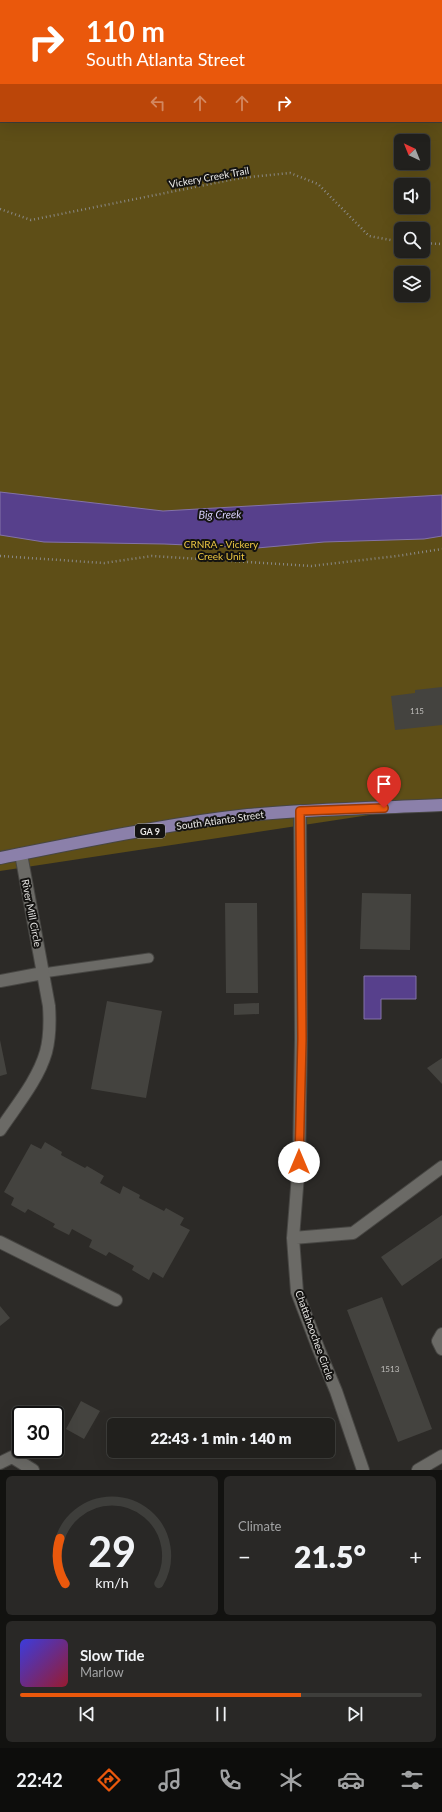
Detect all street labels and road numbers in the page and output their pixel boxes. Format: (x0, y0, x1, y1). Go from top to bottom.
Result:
street label: Vickery Creek Trail (168, 164, 250, 190)
street label: South Atlanta Street (175, 808, 265, 832)
road number: GA 9 (135, 824, 165, 838)
street label: River Mill Circle (20, 878, 44, 948)
street label: Chattahoochee Circle (293, 1289, 337, 1381)

